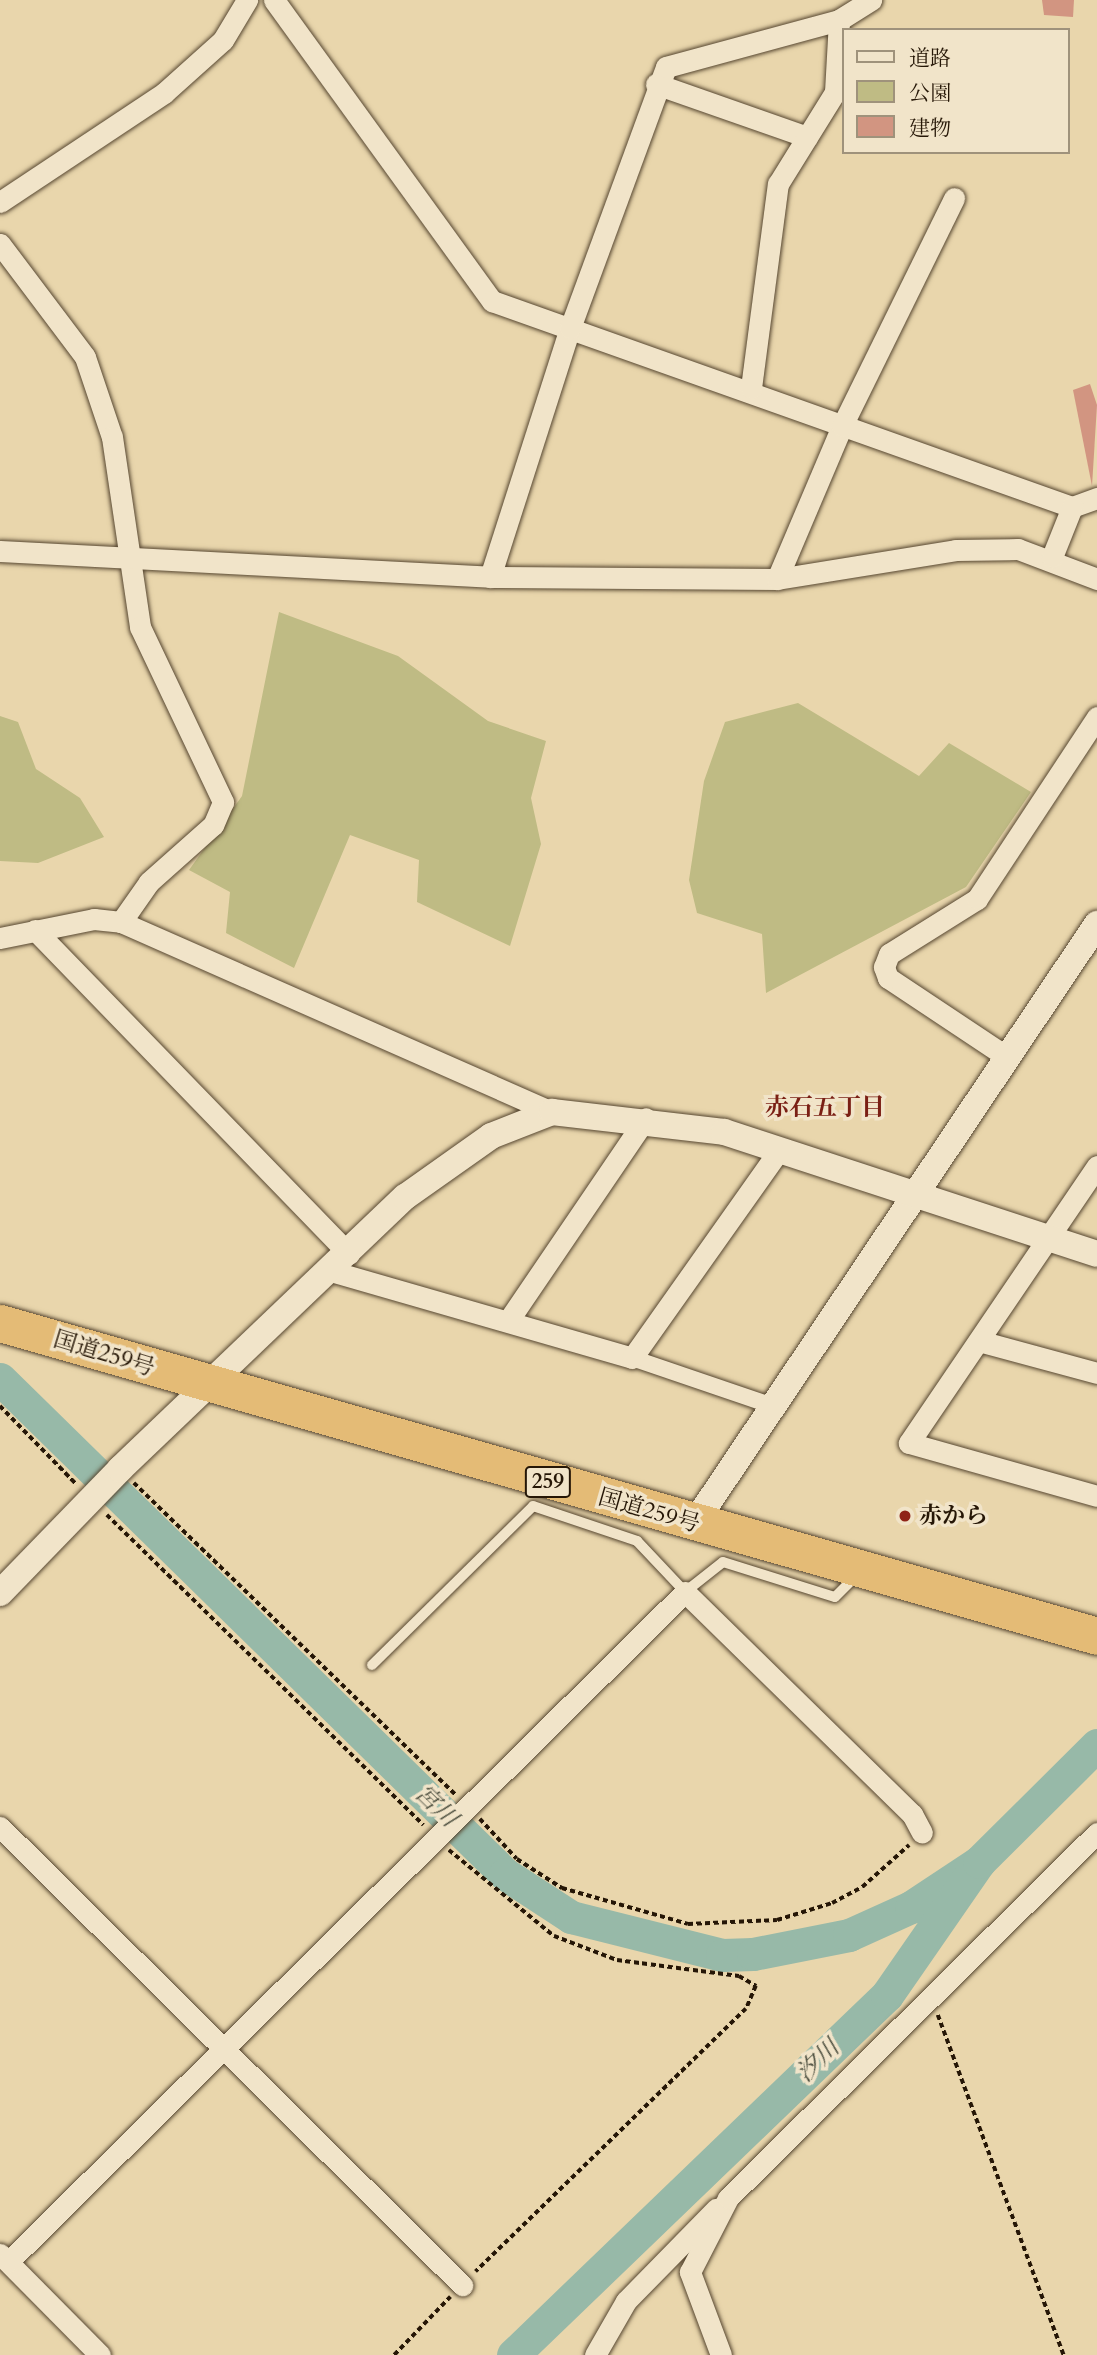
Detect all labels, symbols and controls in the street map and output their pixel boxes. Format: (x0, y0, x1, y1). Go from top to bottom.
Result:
legend (842, 28, 1069, 154)
text: 道路 (909, 44, 951, 73)
text: 公園 (909, 79, 951, 108)
text: 建物 (909, 114, 951, 143)
district label: 赤石五丁目 (765, 1094, 885, 1122)
street label: 国道259号 (50, 1326, 158, 1382)
road number: 259 (524, 1464, 572, 1500)
street label: 国道259号 (595, 1483, 703, 1539)
place label: 赤から (919, 1502, 988, 1530)
marker: 赤から (897, 1508, 913, 1524)
water label: 宮川 (409, 1779, 463, 1833)
water label: 汐川 (791, 2034, 845, 2088)

